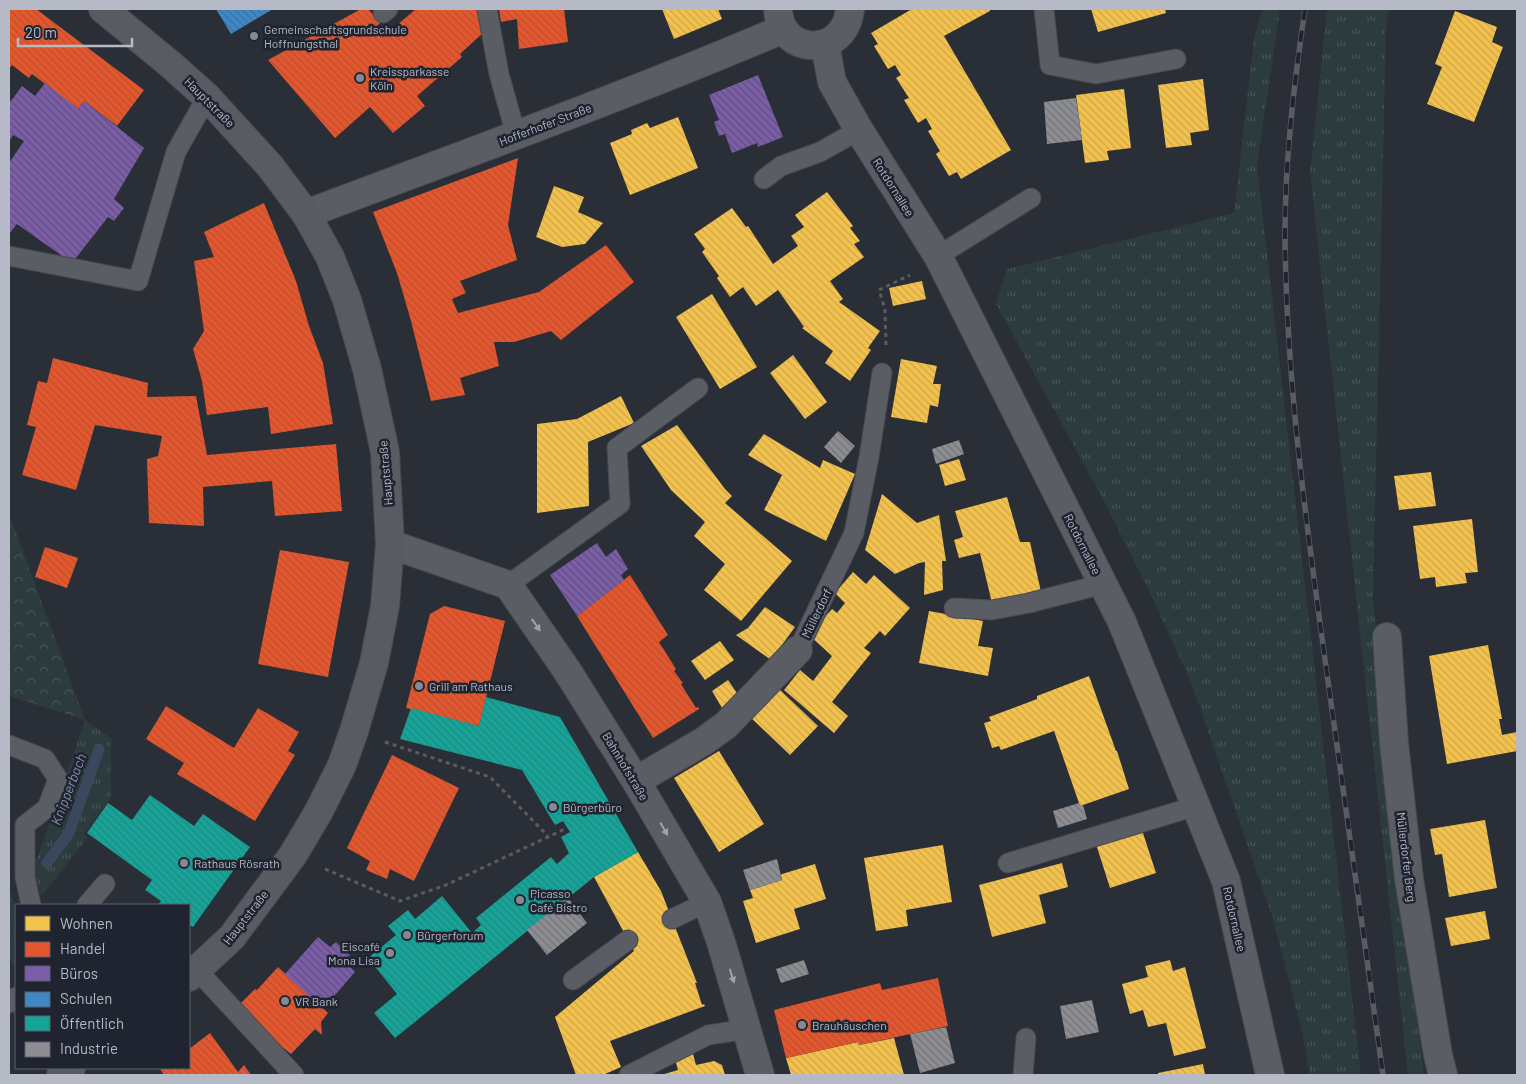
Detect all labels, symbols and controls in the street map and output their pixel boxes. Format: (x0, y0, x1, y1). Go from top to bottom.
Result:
scale bar (18, 15, 131, 47)
place label: Gemeinschaftsgrundschule Hoffnungsthal (264, 22, 407, 50)
text: 20 m (25, 23, 57, 41)
marker: Gemeinschaftsgrundschule Hoffnungsthal (248, 30, 260, 42)
place label: Kreissparkasse Köln (370, 64, 449, 92)
marker: Kreissparkasse Köln (354, 72, 366, 84)
street label: Hauptstraße (182, 74, 238, 130)
street label: Hofferhofer Straße (497, 100, 593, 148)
street label: Rotdornallee (870, 155, 918, 219)
street label: Hauptstraße (375, 440, 395, 506)
street label: Rotdornallee (1062, 511, 1104, 577)
street label: Müllerdorf (798, 586, 834, 640)
one-way arrow (531, 618, 541, 632)
place label: Grill am Rathaus (429, 679, 513, 693)
marker: Grill am Rathaus (413, 680, 425, 692)
street label: Bahnhofstraße (600, 729, 652, 803)
water label: Knipperbach (47, 751, 89, 827)
place label: Bürgerbüro (563, 800, 622, 814)
marker: Bürgerbüro (547, 801, 559, 813)
street label: Müllerdorfer Berg (1395, 811, 1419, 903)
one-way arrow (660, 822, 668, 837)
place label: Rathaus Rösrath (194, 856, 280, 870)
marker: Rathaus Rösrath (178, 857, 190, 869)
street label: Rotdornallee (1221, 885, 1249, 953)
place label: Picasso Café Bistro (530, 886, 587, 914)
street label: Hauptstraße (219, 887, 271, 947)
marker: Picasso Café Bistro (514, 894, 526, 906)
legend (15, 904, 190, 1069)
text: Wohnen (60, 914, 113, 932)
place label: Bürgerforum (417, 928, 483, 942)
marker: Bürgerforum (401, 929, 413, 941)
text: Handel (60, 939, 105, 957)
place label: Eiscafé Mona Lisa (328, 939, 380, 967)
marker: Eiscafé Mona Lisa (384, 947, 396, 959)
text: Büros (60, 964, 98, 982)
one-way arrow (728, 968, 736, 983)
text: Schulen (60, 989, 112, 1007)
place label: VR Bank (295, 994, 338, 1008)
marker: VR Bank (279, 995, 291, 1007)
text: Öffentlich (60, 1014, 124, 1032)
place label: Brauhäuschen (812, 1018, 887, 1032)
marker: Brauhäuschen (796, 1019, 808, 1031)
text: Industrie (60, 1039, 118, 1057)

